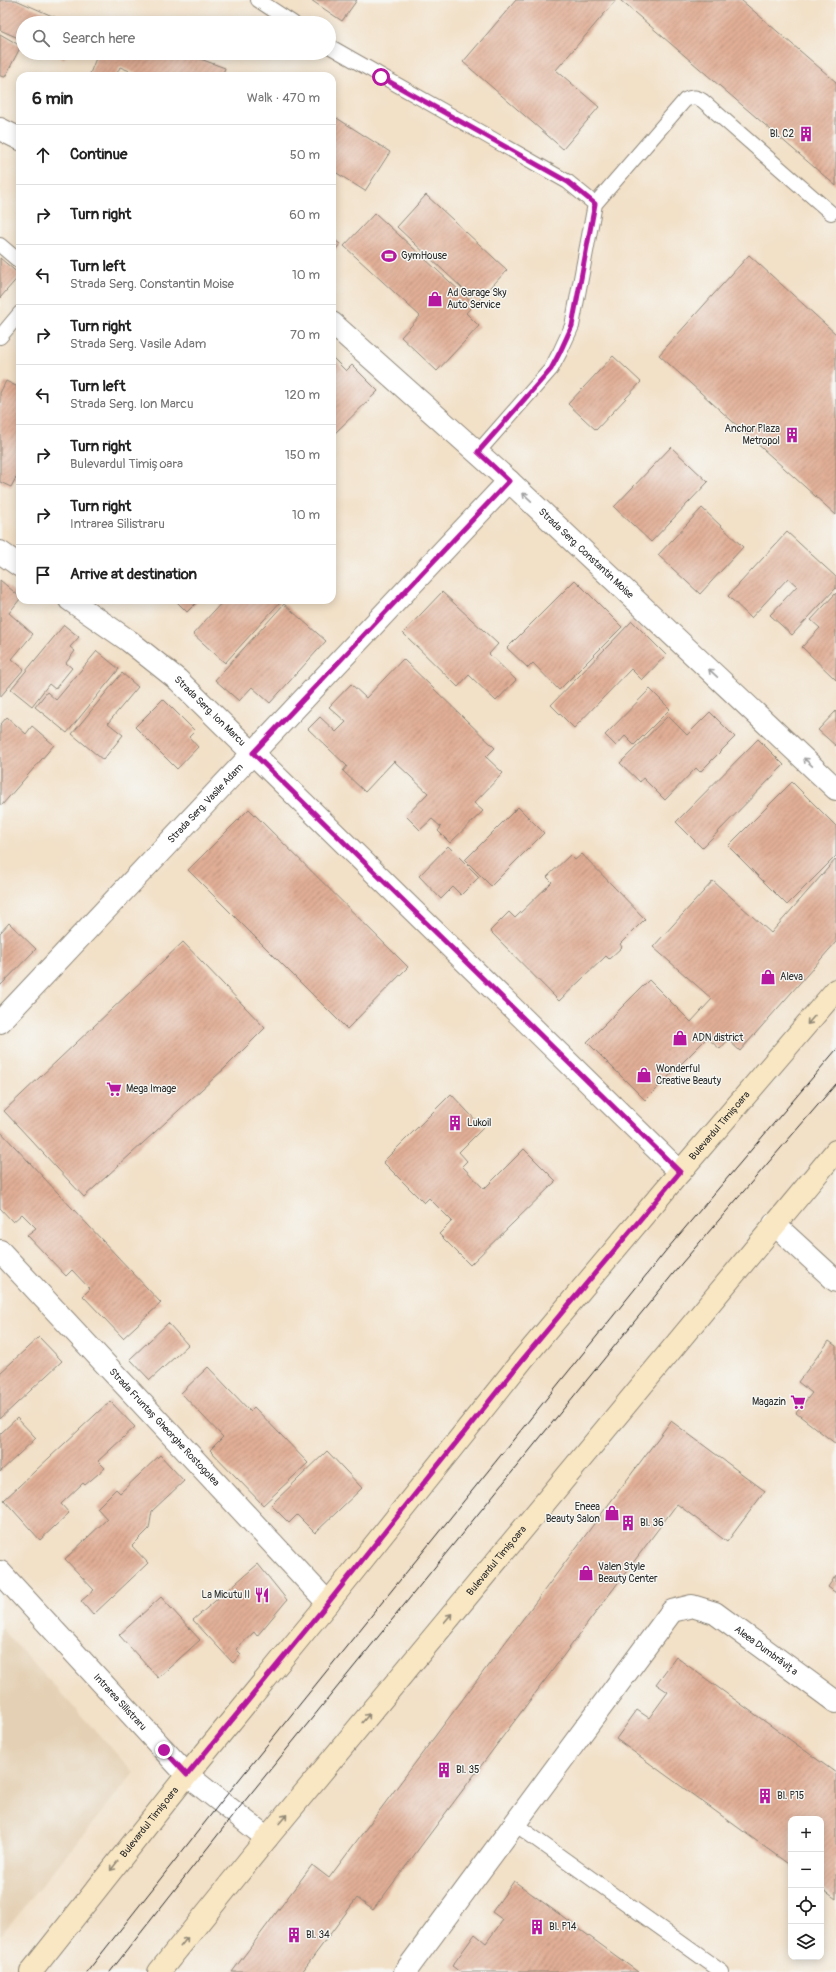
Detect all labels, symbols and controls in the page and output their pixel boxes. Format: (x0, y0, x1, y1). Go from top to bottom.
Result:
search box (16, 16, 336, 60)
icon: search (30, 27, 52, 49)
text: Search here (62, 29, 135, 48)
route start (372, 68, 390, 86)
text: 6 min (32, 88, 73, 109)
text: Walk · 470 m (247, 90, 320, 106)
building icon: Bl. C2 (797, 125, 815, 143)
place label: Bl. C2 (770, 128, 794, 140)
icon: ahead (32, 144, 54, 166)
text: Continue (70, 145, 128, 164)
text: 50 m (290, 147, 320, 163)
icon: right (32, 204, 54, 226)
text: Turn right (70, 205, 131, 224)
text: 60 m (289, 207, 320, 223)
sports icon: GymHouse (380, 247, 398, 265)
place label: GymHouse (401, 250, 447, 262)
text: Turn left (70, 257, 126, 276)
icon: left (32, 264, 54, 286)
text: 10 m (292, 267, 320, 283)
text: Strada Serg. Constantin Moise (70, 276, 234, 292)
place label: Ad Garage Sky Auto Service (447, 287, 507, 311)
shop icon: Ad Garage Sky Auto Service (426, 290, 444, 308)
text: Turn right (70, 317, 131, 336)
icon: right (32, 324, 54, 346)
text: 70 m (290, 327, 320, 343)
text: Strada Serg. Vasile Adam (70, 336, 206, 352)
text: Turn left (70, 377, 126, 396)
icon: left (32, 384, 54, 406)
text: 120 m (284, 387, 320, 403)
text: Strada Serg. Ion Marcu (70, 396, 193, 412)
place label: Anchor Plaza Metropol (725, 423, 780, 447)
building icon: Anchor Plaza Metropol (783, 426, 801, 444)
text: Turn right (70, 437, 131, 456)
icon: right (32, 444, 54, 466)
text: 150 m (285, 447, 320, 463)
text: Bulevardul Timișoara (70, 456, 183, 472)
one-way arrow (522, 492, 532, 502)
text: Turn right (70, 497, 131, 516)
icon: right (32, 504, 54, 526)
street label: Strada Serg. Constantin Moise (536, 506, 636, 601)
text: 10 m (292, 507, 320, 523)
text: Intrarea Silistraru (70, 516, 165, 532)
icon: arrive (32, 564, 54, 586)
text: Arrive at destination (70, 565, 197, 584)
one-way arrow (708, 668, 718, 677)
street label: Strada Serg. Ion Marcu (172, 673, 248, 749)
one-way arrow (803, 757, 813, 767)
street label: Strada Serg. Vasile Adam (165, 761, 246, 846)
shop icon: Aleva (759, 968, 777, 986)
place label: Aleva (780, 971, 803, 983)
one-way arrow (806, 1015, 815, 1025)
shop icon: ADN district (671, 1029, 689, 1047)
place label: ADN district (692, 1032, 744, 1044)
place label: Wonderful Creative Beauty (656, 1063, 722, 1087)
shop icon: Wonderful Creative Beauty (635, 1066, 653, 1084)
supermarket icon: Mega Image (105, 1080, 123, 1098)
place label: Mega Image (126, 1083, 176, 1095)
street label: Bulevardul Timișoara (687, 1089, 753, 1163)
building icon: Lukoil (446, 1114, 464, 1132)
place label: Lukoil (467, 1117, 491, 1129)
street label: Strada Fruntaș Gheorghe Rostogolea (107, 1366, 222, 1489)
supermarket icon: Magazin (789, 1393, 807, 1411)
place label: Magazin (752, 1396, 786, 1408)
place label: Eneea Beauty Salon (546, 1501, 600, 1525)
shop icon: Eneea Beauty Salon (603, 1504, 621, 1522)
building icon: Bl. 36 (619, 1514, 637, 1532)
place label: Bl. 36 (640, 1517, 664, 1529)
street label: Bulevardul Timișoara (464, 1523, 529, 1598)
place label: Valen Style Beauty Center (598, 1561, 658, 1585)
shop icon: Valen Style Beauty Center (577, 1564, 595, 1582)
restaurant icon: La Micutu II (253, 1586, 271, 1604)
place label: La Micutu II (202, 1589, 250, 1601)
one-way arrow (444, 1613, 453, 1624)
street label: Aleea Dumbrăvița (732, 1623, 800, 1678)
street label: Intrarea Silistraru (91, 1671, 149, 1733)
one-way arrow (361, 1713, 370, 1724)
route end (155, 1741, 173, 1759)
building icon: Bl. 35 (435, 1761, 453, 1779)
place label: Bl. 35 (456, 1764, 479, 1776)
street label: Bulevardul Timișoara (118, 1784, 182, 1860)
building icon: Bl. P15 (756, 1787, 774, 1805)
place label: Bl. P15 (777, 1790, 804, 1802)
one-way arrow (278, 1813, 287, 1824)
map controls (788, 1816, 824, 1960)
button: + (788, 1816, 824, 1852)
button: − (788, 1852, 824, 1888)
one-way arrow (110, 1861, 119, 1872)
button: locate (788, 1888, 824, 1924)
building icon: Bl. P14 (528, 1918, 546, 1936)
place label: Bl. P14 (549, 1921, 577, 1933)
button: layers (788, 1924, 824, 1960)
building icon: Bl. 34 (285, 1926, 303, 1944)
place label: Bl. 34 (306, 1929, 330, 1941)
one-way arrow (179, 1936, 188, 1947)

